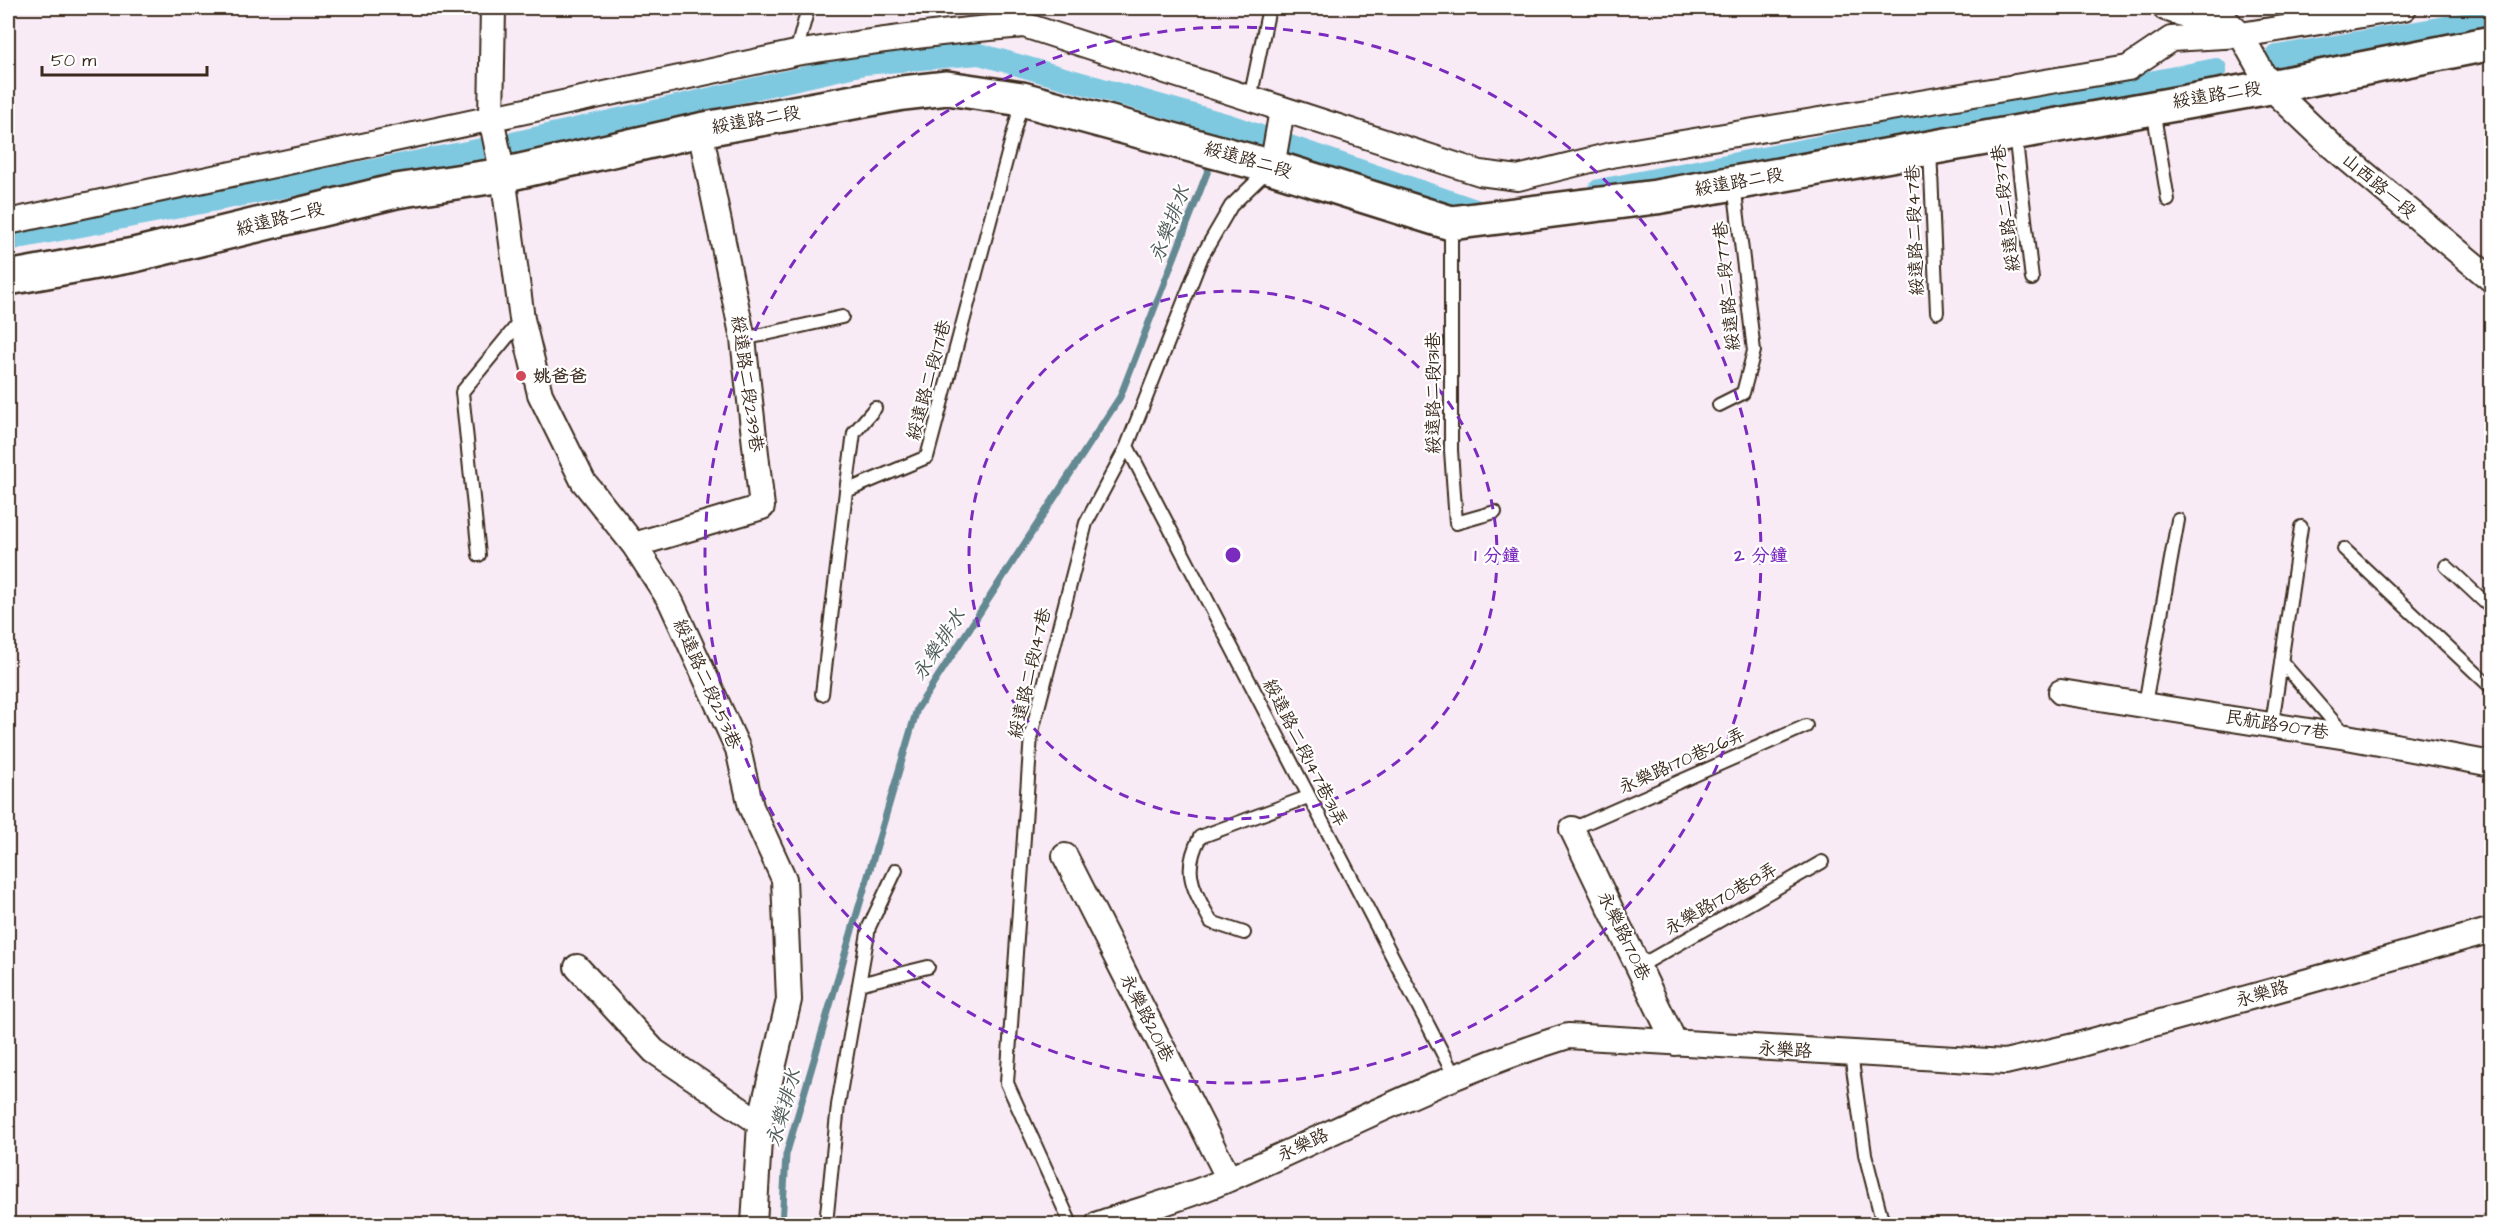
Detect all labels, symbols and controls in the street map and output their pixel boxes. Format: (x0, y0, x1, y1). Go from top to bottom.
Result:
scale bar (42, 39, 207, 77)
text: 50 m (51, 48, 96, 73)
street label: 綏遠路二段 (2171, 76, 2263, 114)
street label: 綏遠路二段 (710, 100, 802, 140)
street label: 綏遠路二段 (1201, 136, 1295, 184)
street label: 綏遠路二段37巷 (1986, 143, 2026, 273)
street label: 山西路一段 (2336, 147, 2422, 225)
street label: 綏遠路二段 (1693, 162, 1785, 202)
street label: 綏遠路二段47巷 (1900, 164, 1930, 296)
water label: 永樂排水 (1143, 181, 1198, 266)
street label: 綏遠路二段 (233, 196, 327, 242)
street label: 綏遠路二段77巷 (1708, 220, 1746, 352)
street label: 綏遠路二段239巷 (725, 314, 769, 454)
street label: 綏遠路二段171巷 (901, 317, 957, 443)
street label: 綏遠路二段131巷 (1421, 332, 1446, 454)
place label: 姚爸爸 (533, 364, 587, 389)
marker: 姚爸爸 (514, 369, 528, 383)
text: 1 分鐘 (1474, 543, 1520, 568)
text: 2 分鐘 (1733, 543, 1788, 568)
centre of rings (1223, 545, 1243, 565)
water label: 永樂排水 (905, 603, 973, 686)
street label: 綏遠路二段147巷 (1003, 605, 1057, 741)
street label: 綏遠路二段253巷 (667, 615, 747, 753)
street label: 綏遠路二段147巷31弄 (1257, 675, 1353, 831)
street label: 民航路907巷 (2223, 704, 2331, 746)
street label: 永樂路170巷26弄 (1615, 722, 1749, 800)
street label: 永樂路170巷8弄 (1660, 857, 1782, 941)
street label: 永樂路170巷 (1592, 887, 1656, 985)
street label: 永樂路201巷 (1114, 970, 1180, 1066)
street label: 永樂路 (2233, 975, 2291, 1013)
street label: 永樂路 (1757, 1036, 1813, 1064)
water label: 永樂排水 (760, 1065, 809, 1150)
street label: 永樂路 (1273, 1122, 1333, 1168)

